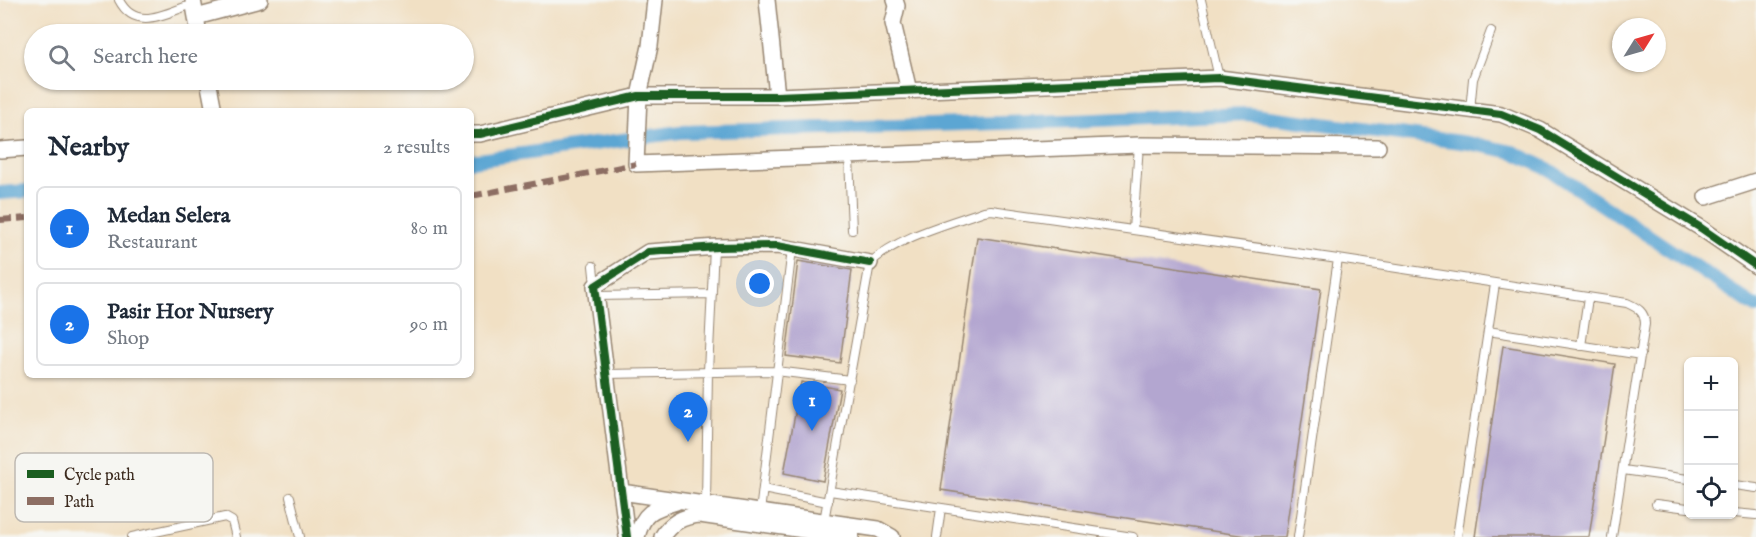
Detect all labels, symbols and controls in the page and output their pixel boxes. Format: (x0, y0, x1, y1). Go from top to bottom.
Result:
north arrow (1612, 18, 1666, 72)
search box (24, 24, 474, 90)
icon: search (45, 41, 78, 74)
text: Search here (93, 43, 198, 71)
text: Nearby (48, 131, 129, 164)
text: 2 results (383, 135, 450, 160)
text: Medan Selera (107, 202, 230, 230)
text: 1 (66, 216, 73, 241)
text: 80 m (411, 216, 448, 241)
text: Restaurant (107, 230, 198, 255)
your location (745, 269, 774, 298)
text: Pasir Hor Nursery (107, 298, 273, 326)
text: 2 (65, 312, 74, 337)
text: 90 m (410, 312, 448, 337)
text: Shop (107, 326, 149, 351)
map controls (1684, 357, 1738, 519)
button: + (1684, 357, 1738, 411)
pin: 1 (792, 382, 832, 431)
pin: 2 (668, 392, 708, 442)
button: − (1684, 411, 1738, 465)
legend (15, 453, 213, 522)
button: locate (1684, 465, 1738, 519)
text: Cycle path (64, 466, 135, 486)
text: Path (64, 493, 95, 513)

